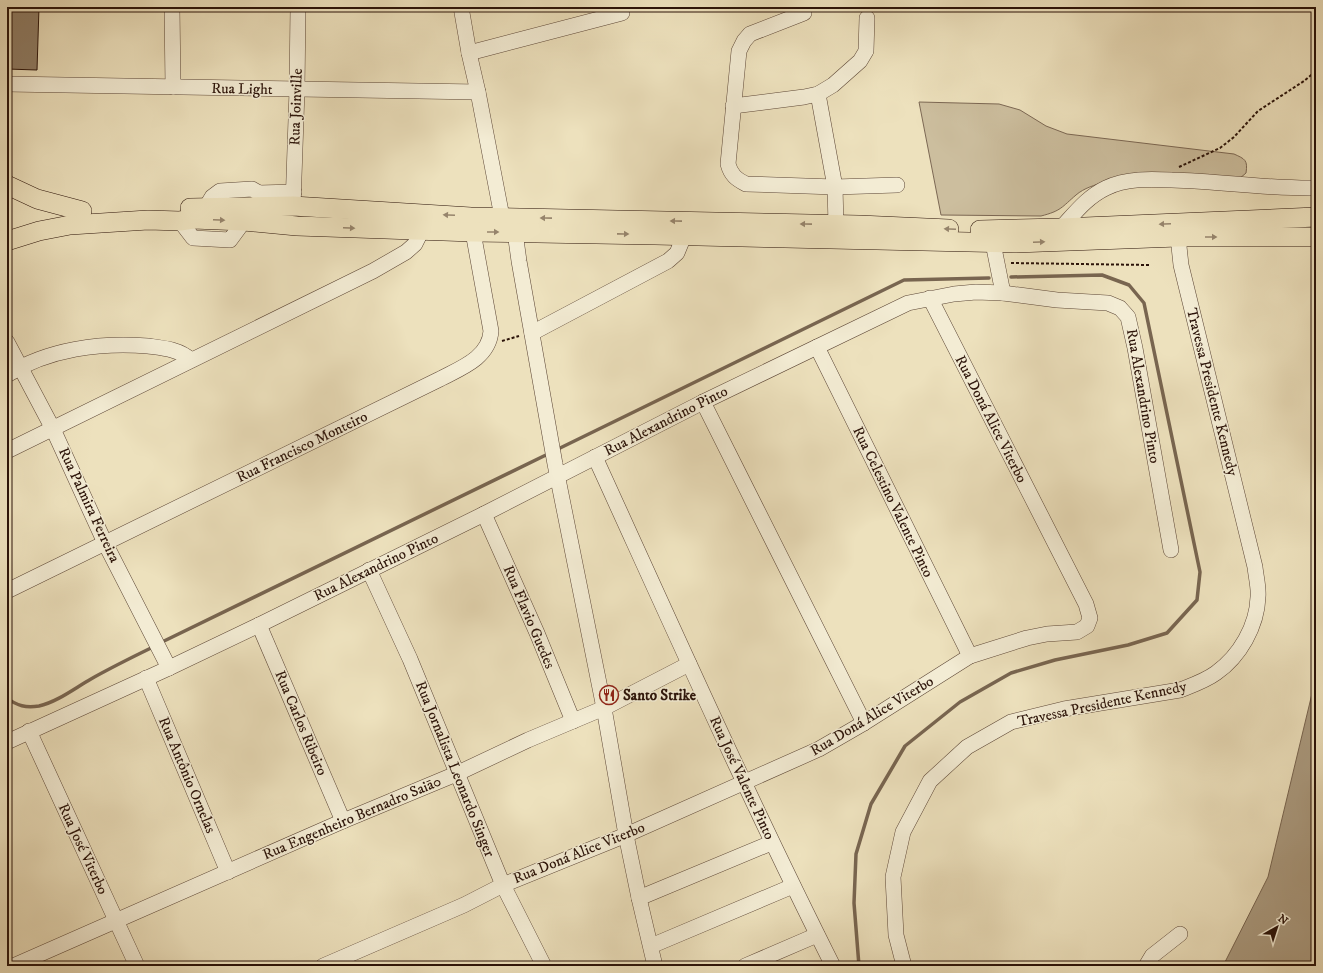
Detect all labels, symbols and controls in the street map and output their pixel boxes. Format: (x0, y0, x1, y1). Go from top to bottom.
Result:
street label: Rua Joinville (285, 68, 307, 146)
street label: Rua Light (211, 79, 273, 99)
one-way arrow (443, 212, 455, 219)
one-way arrow (539, 215, 552, 221)
one-way arrow (213, 217, 225, 224)
one-way arrow (669, 218, 682, 224)
one-way arrow (799, 221, 812, 227)
one-way arrow (1158, 221, 1171, 227)
one-way arrow (343, 224, 355, 231)
one-way arrow (943, 226, 956, 232)
one-way arrow (487, 229, 500, 235)
one-way arrow (617, 231, 630, 237)
one-way arrow (1205, 234, 1218, 240)
one-way arrow (1033, 239, 1045, 246)
street label: Travessa Presidente Kennedy (1182, 306, 1242, 479)
street label: Rua Alexandrino Pinto (1122, 327, 1164, 465)
street label: Rua Doná Alice Viterbo (951, 352, 1031, 486)
street label: Rua Alexandrino Pinto (601, 382, 731, 460)
street label: Rua Francisco Monteiro (233, 407, 371, 487)
street label: Rua Celestino Valente Pinto (848, 423, 938, 581)
street label: Rua Palmira Ferreira (54, 444, 124, 566)
street label: Rua Alexandrino Pinto (311, 529, 441, 605)
street label: Rua Flavio Guedes (499, 562, 559, 672)
street label: Rua Carlos Ribeiro (270, 668, 332, 778)
street label: Rua Doná Alice Viterbo (807, 672, 937, 760)
street label: Travessa Presidente Kennedy (1016, 677, 1189, 731)
street label: Rua Jornalista Leonardo Singer (411, 678, 499, 860)
restaurant icon: Santo Strike (598, 684, 620, 706)
place label: Santo Strike (623, 686, 697, 705)
street label: Rua José Valente Pinto (705, 713, 779, 843)
street label: Rua Antônio Ornelas (154, 714, 220, 836)
street label: Rua Engenheiro Bernadro Saiā0 (260, 772, 444, 864)
street label: Rua José Viterbo (54, 800, 112, 898)
street label: Rua Doná Alice Viterbo (510, 818, 648, 888)
north arrow (1257, 907, 1297, 947)
text: N (1275, 912, 1291, 928)

